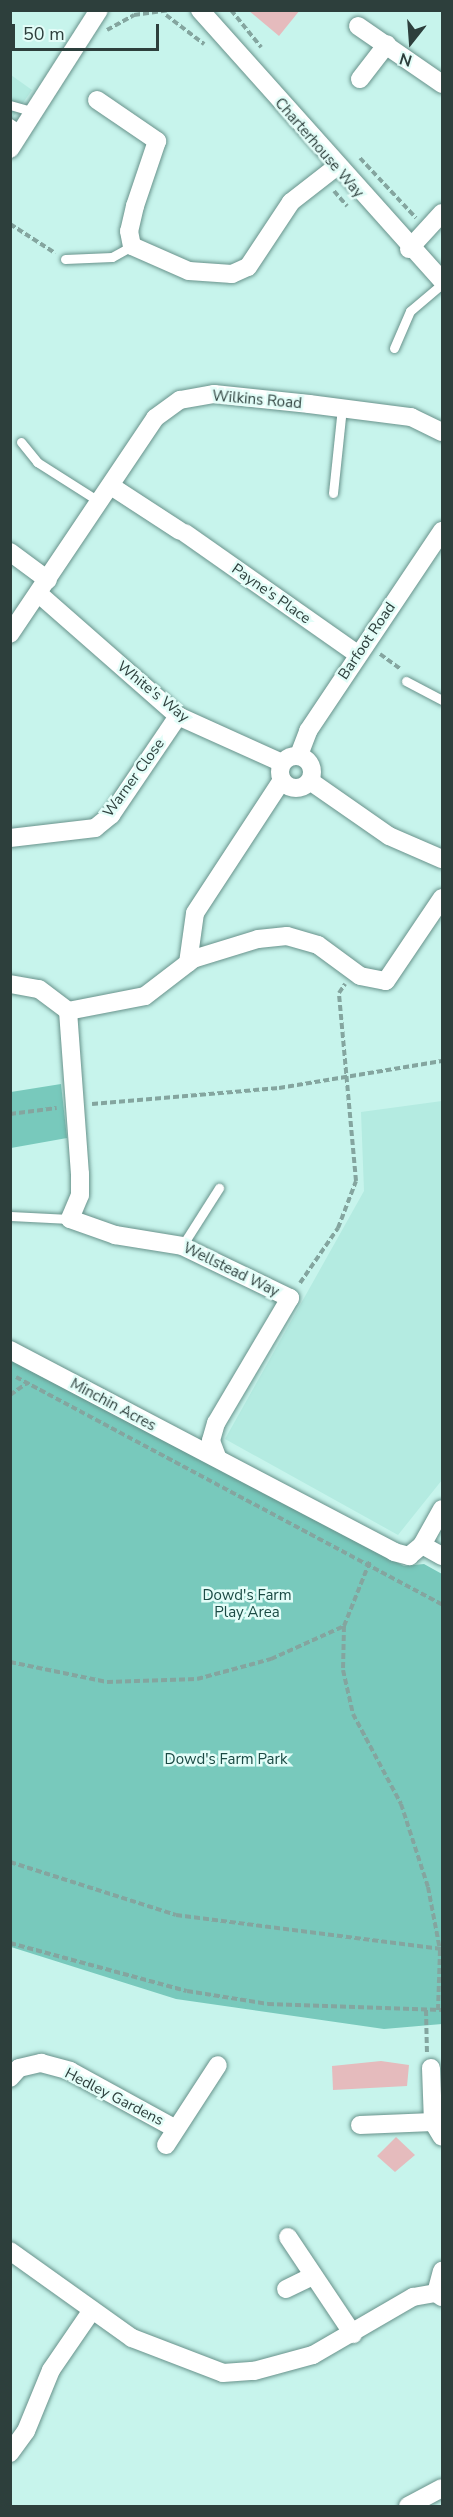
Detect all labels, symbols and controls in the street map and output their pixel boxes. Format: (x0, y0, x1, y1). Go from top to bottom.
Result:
scale bar (15, 12, 162, 50)
north arrow (381, 12, 441, 72)
text: 50 m (23, 22, 65, 46)
text: N (397, 47, 415, 71)
street label: Charterhouse Way (271, 94, 367, 202)
street label: Wilkins Road (211, 387, 303, 413)
street label: Payne's Place (228, 560, 314, 628)
street label: Barfoot Road (335, 599, 399, 683)
street label: White's Way (113, 658, 193, 726)
street label: Warner Close (99, 735, 169, 821)
street label: Wellstead Way (180, 1239, 282, 1301)
street label: Minchin Acres (67, 1375, 159, 1435)
park label: Dowd's Farm Play Area (202, 1586, 292, 1621)
park label: Dowd's Farm Park (165, 1751, 287, 1769)
street label: Hedley Gardens (62, 2064, 166, 2130)

